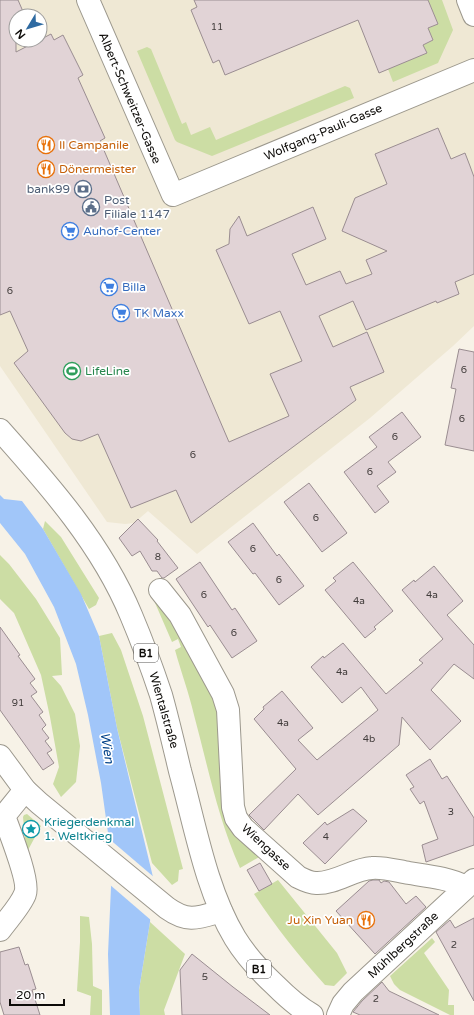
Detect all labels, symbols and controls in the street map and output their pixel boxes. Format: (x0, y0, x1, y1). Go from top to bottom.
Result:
north arrow (8, 8, 48, 48)
house number: 11 (211, 21, 223, 33)
text: N (13, 26, 28, 41)
street label: Albert-Schweitzer-Gasse (96, 30, 164, 166)
street label: Wolfgang-Pauli-Gasse (262, 101, 384, 163)
restaurant icon: Il Campanile (36, 135, 56, 155)
place label: Il Campanile (59, 138, 129, 152)
restaurant icon: Dönermeister (36, 159, 56, 179)
place label: Dönermeister (59, 162, 137, 176)
bank icon: bank99 (73, 179, 93, 199)
place label: bank99 (27, 182, 70, 196)
place label: Post Filiale 1147 (104, 193, 170, 221)
public building icon: Post Filiale 1147 (81, 197, 101, 217)
supermarket icon: Auhof-Center (60, 221, 80, 241)
place label: Auhof-Center (83, 224, 161, 238)
supermarket icon: Billa (99, 277, 119, 297)
place label: Billa (122, 280, 146, 294)
house number: 6 (7, 285, 13, 297)
supermarket icon: TK Maxx (111, 303, 131, 323)
place label: TK Maxx (134, 306, 184, 320)
sports icon: LifeLine (62, 361, 82, 381)
place label: LifeLine (85, 364, 130, 378)
house number: 6 (461, 364, 467, 376)
house number: 6 (459, 413, 465, 425)
house number: 6 (392, 431, 398, 443)
house number: 6 (190, 449, 196, 461)
house number: 6 (367, 466, 373, 478)
house number: 6 (313, 512, 319, 524)
house number: 6 (250, 543, 256, 555)
house number: 8 (155, 551, 161, 563)
house number: 6 (276, 574, 282, 586)
house number: 6 (201, 589, 207, 601)
house number: 4a (426, 589, 438, 601)
house number: 4a (353, 595, 365, 607)
house number: 6 (231, 627, 237, 639)
road number: B1 (134, 644, 158, 662)
house number: 4a (336, 666, 348, 678)
street label: Wientalstraße (146, 670, 182, 750)
house number: 91 (12, 697, 24, 709)
house number: 4a (277, 717, 289, 729)
water label: Wien (97, 731, 118, 766)
house number: 4b (363, 733, 375, 745)
house number: 3 (448, 806, 454, 818)
place label: Kriegerdenkmal 1. Weltkrieg (44, 815, 134, 843)
place icon: Kriegerdenkmal 1. Weltkrieg (21, 819, 41, 839)
street label: Wiengasse (239, 821, 293, 873)
house number: 4 (323, 831, 329, 843)
street label: Mühlbergstraße (365, 909, 441, 981)
restaurant icon: Ju Xin Yuan (356, 910, 376, 930)
place label: Ju Xin Yuan (287, 913, 353, 927)
house number: 2 (451, 939, 457, 951)
road number: B1 (247, 960, 271, 978)
house number: 5 (202, 971, 208, 983)
scale bar (10, 981, 64, 1007)
text: 20 m (16, 988, 45, 1002)
house number: 2 (373, 993, 379, 1005)

